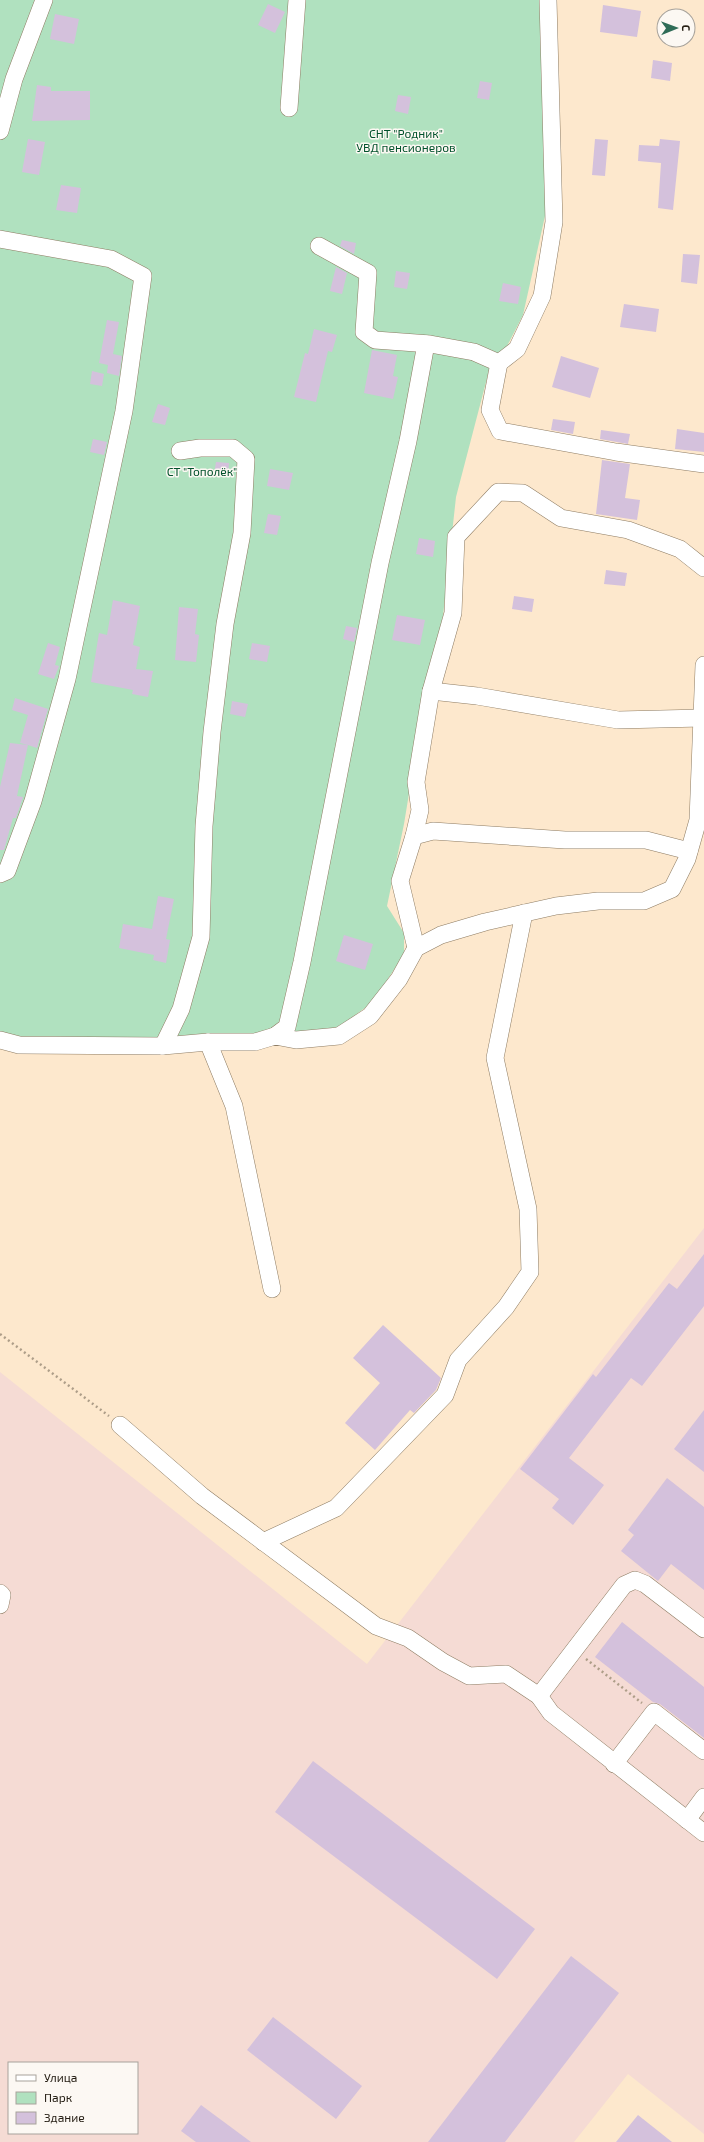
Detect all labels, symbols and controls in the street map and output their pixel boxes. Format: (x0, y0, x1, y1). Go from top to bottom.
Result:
north arrow (656, 8, 696, 48)
text: С (680, 24, 693, 32)
park label: СНТ "Родник" УВД пенсионеров (356, 126, 456, 154)
park label: СТ "Тополёк" (167, 464, 237, 478)
legend (8, 2062, 138, 2134)
text: Улица (44, 2070, 77, 2084)
text: Парк (44, 2090, 73, 2104)
text: Здание (44, 2110, 85, 2124)

